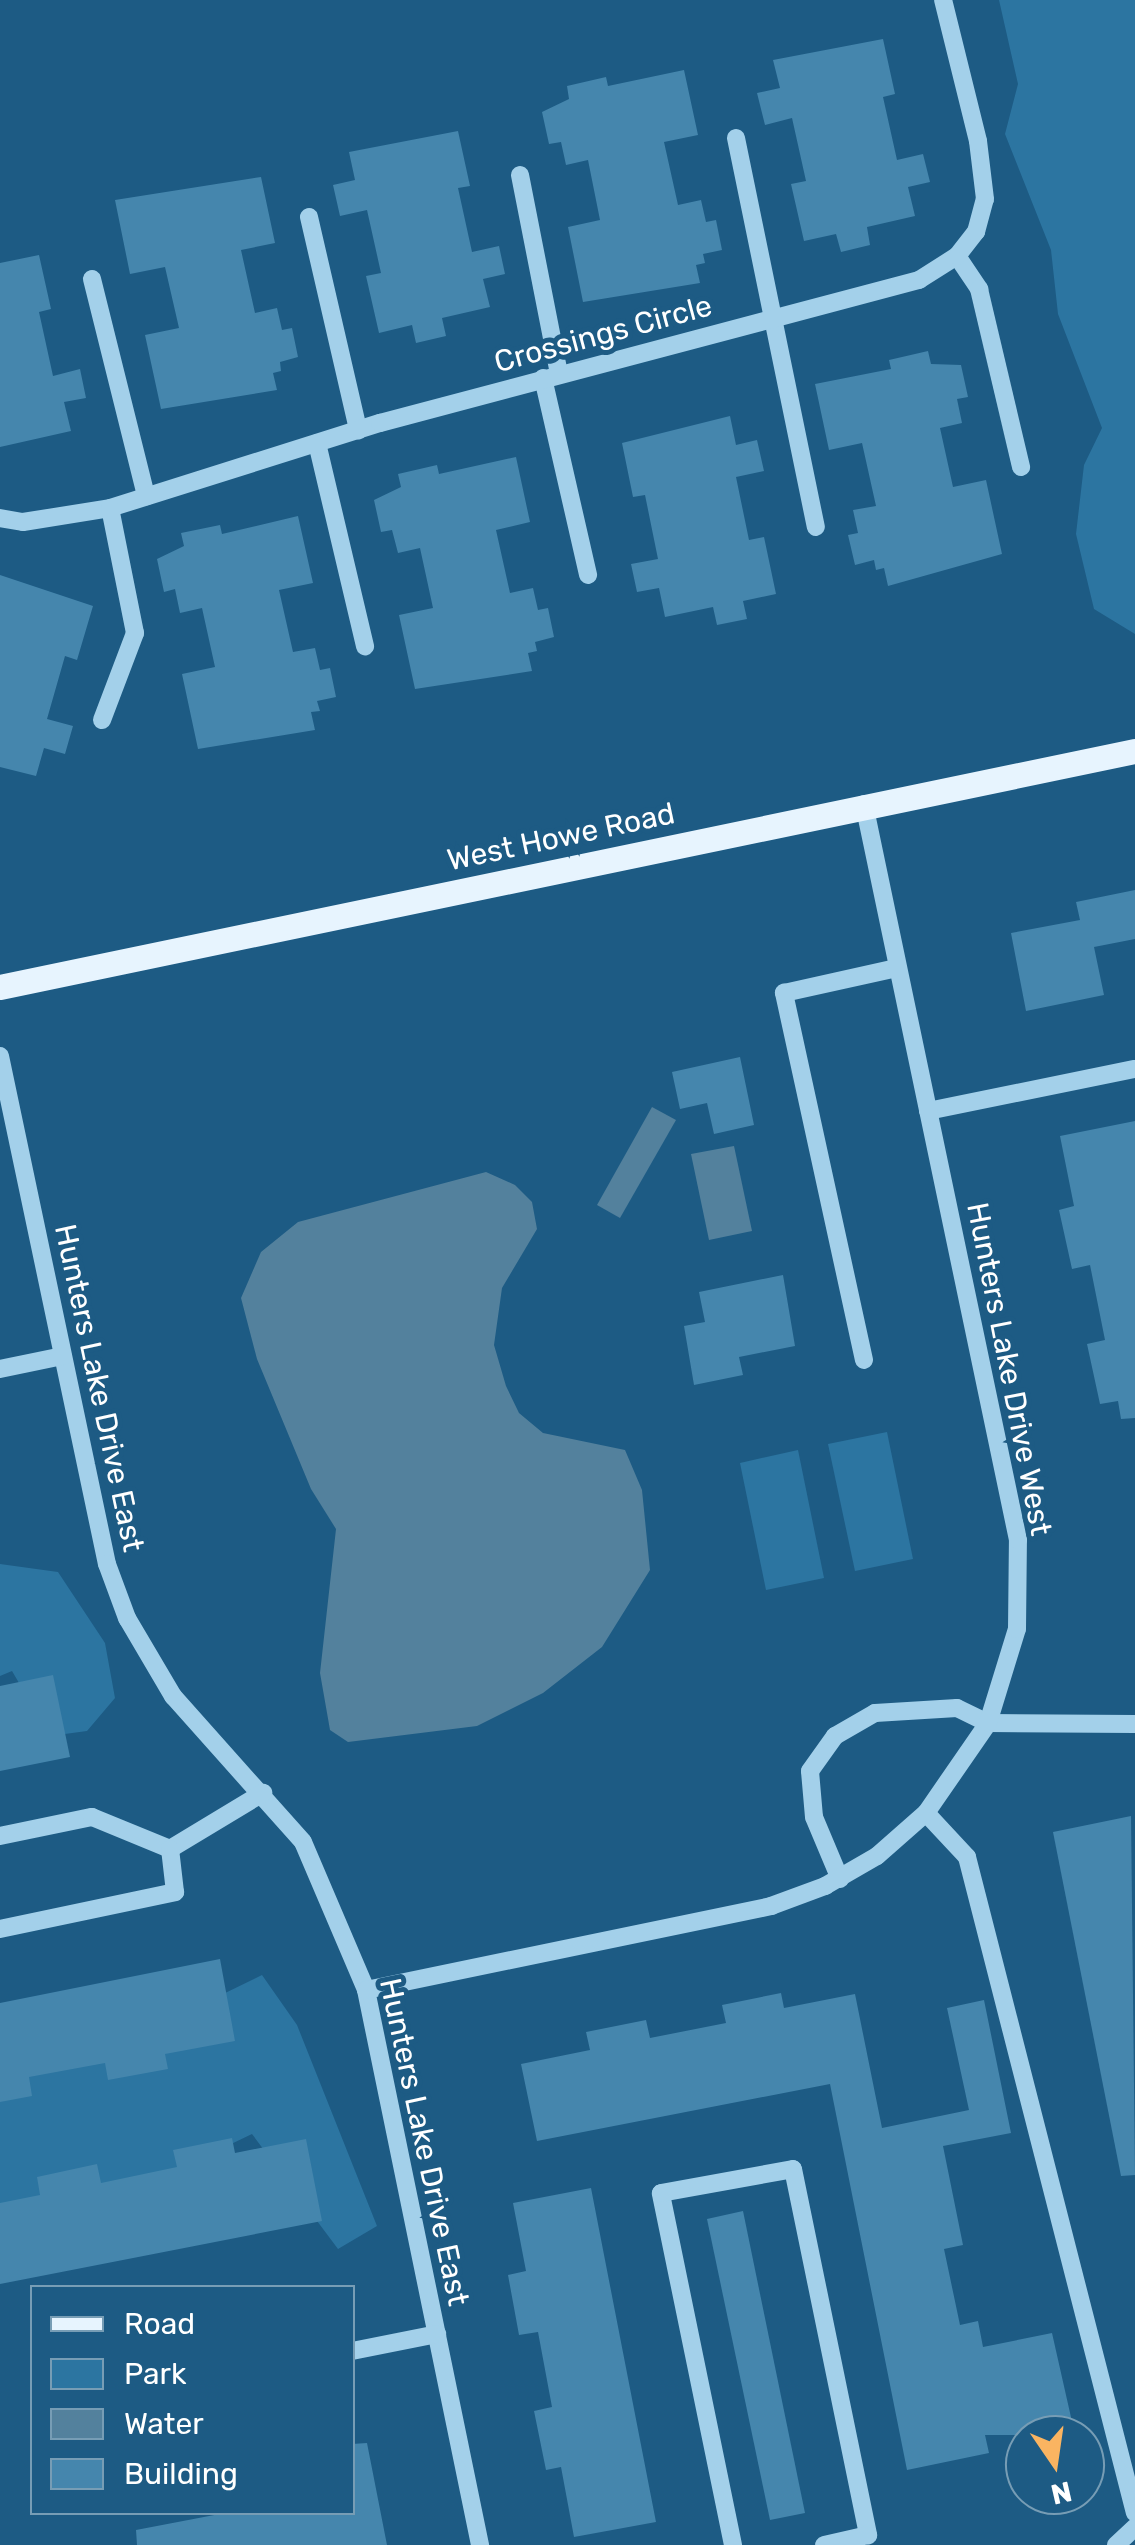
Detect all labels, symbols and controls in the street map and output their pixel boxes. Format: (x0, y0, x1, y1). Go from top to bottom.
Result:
street label: Crossings Circle (490, 288, 716, 380)
street label: West Howe Road (444, 795, 678, 879)
street label: Hunters Lake Drive West (959, 1199, 1059, 1539)
street label: Hunters Lake Drive East (47, 1221, 151, 1555)
street label: Hunters Lake Drive East (372, 1975, 476, 2309)
legend (30, 2285, 355, 2515)
text: Road (124, 2306, 195, 2342)
text: Park (124, 2356, 186, 2392)
text: Water (124, 2406, 204, 2442)
north arrow (1005, 2415, 1105, 2515)
text: Building (124, 2456, 238, 2492)
text: N (1048, 2474, 1075, 2511)

